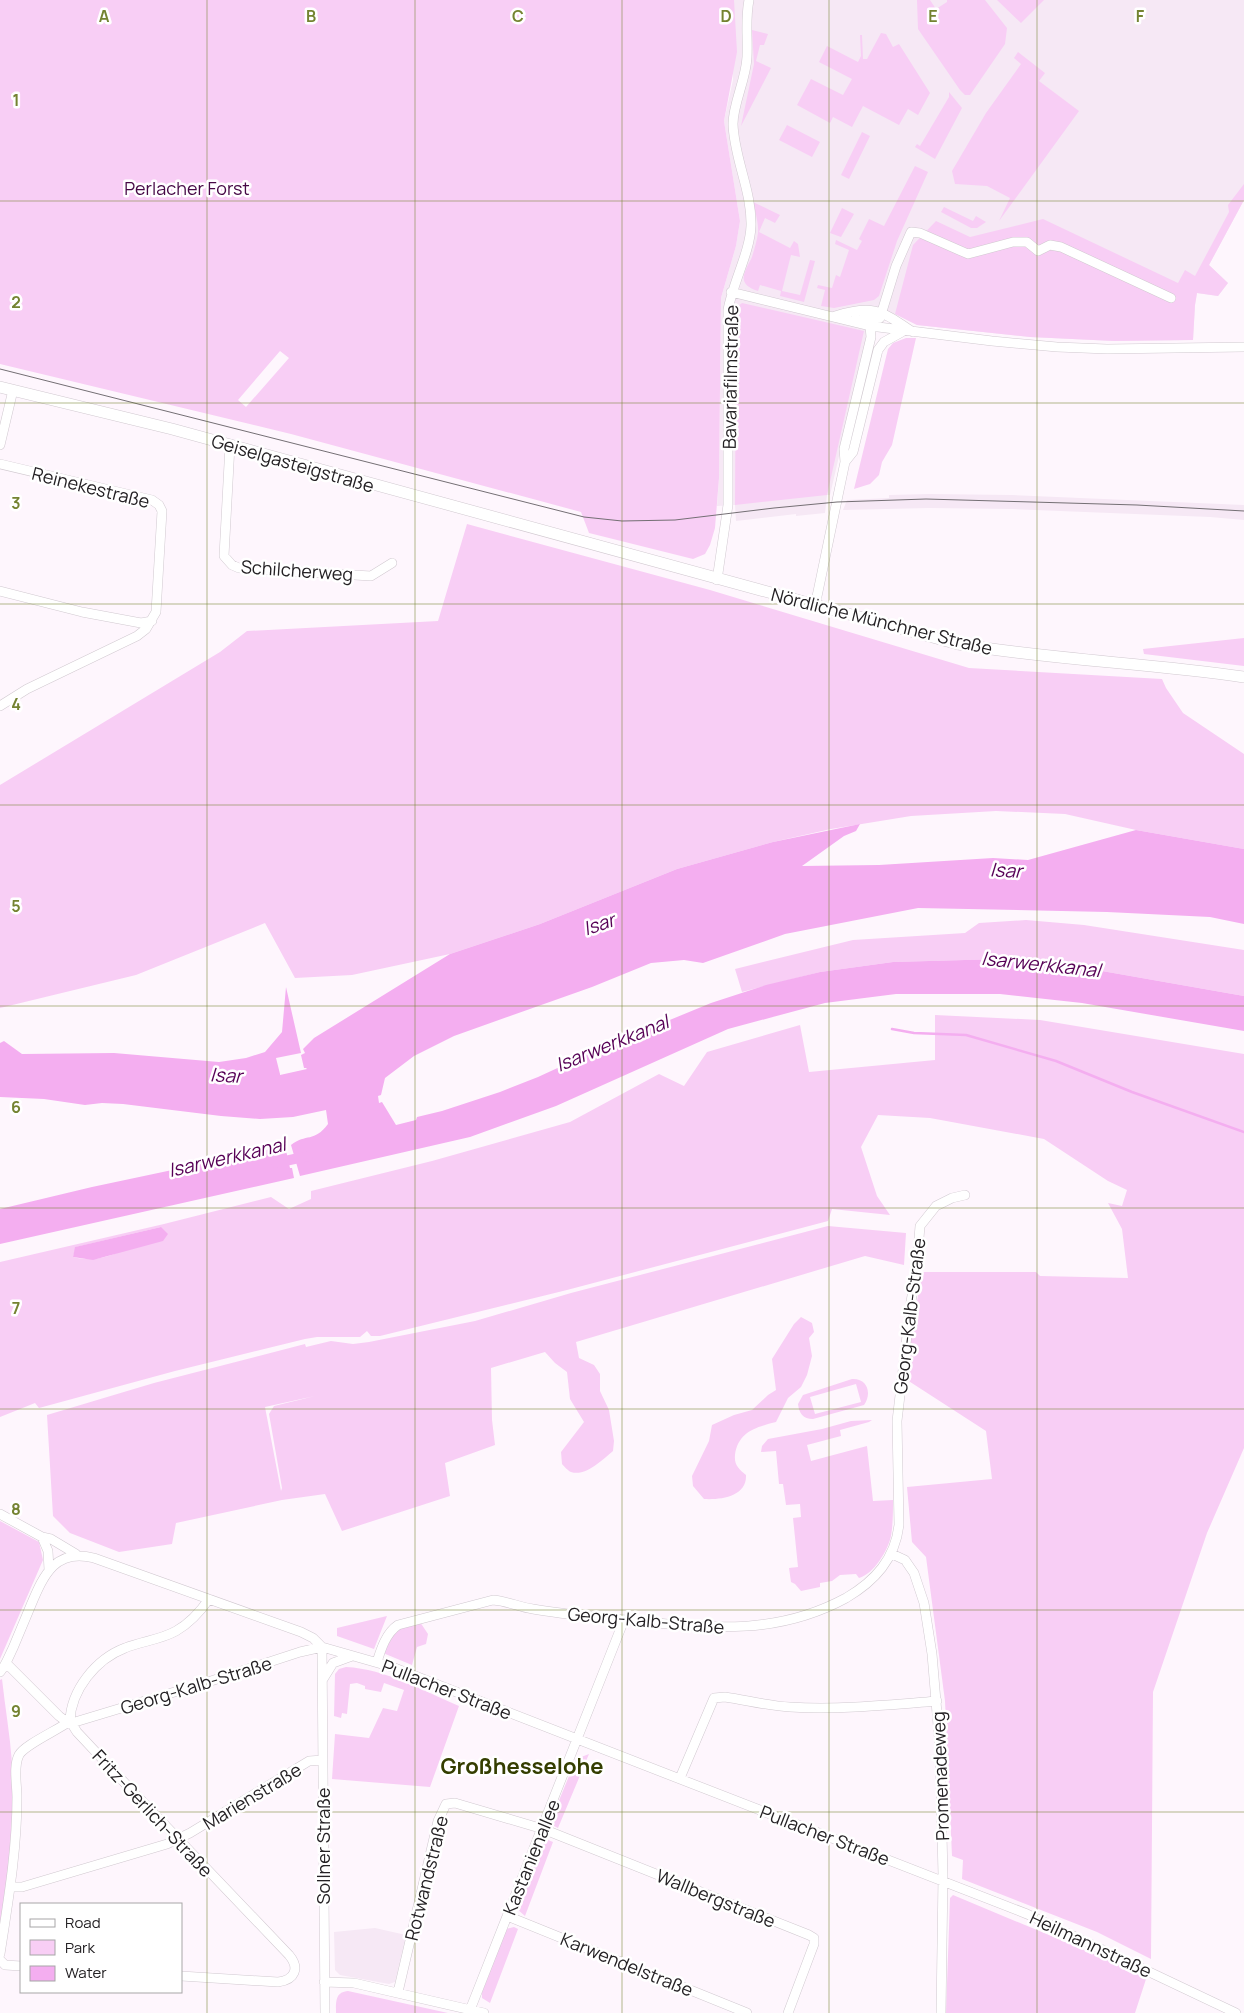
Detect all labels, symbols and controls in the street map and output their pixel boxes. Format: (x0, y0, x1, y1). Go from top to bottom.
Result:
text: A (99, 5, 110, 27)
text: B (306, 5, 316, 27)
text: C (512, 5, 524, 27)
text: D (720, 5, 732, 27)
text: E (928, 5, 938, 27)
text: F (1136, 5, 1145, 27)
text: 1 (12, 89, 20, 111)
park label: Perlacher Forst (124, 176, 250, 200)
text: 2 (11, 291, 21, 313)
street label: Bavariafilmstraße (717, 305, 743, 449)
street label: Geiselgasteigstraße (209, 428, 377, 498)
street label: Reinekestraße (30, 461, 152, 513)
text: 3 (11, 492, 21, 514)
street label: Schilcherweg (240, 554, 354, 586)
street label: Nördliche Münchner Straße (769, 582, 995, 660)
text: 4 (11, 693, 21, 715)
water label: Isar (989, 856, 1025, 884)
text: 5 (11, 895, 21, 917)
water label: Isar (580, 906, 620, 941)
water label: Isarwerkkanal (980, 945, 1104, 983)
water label: Isarwerkkanal (552, 1008, 675, 1077)
water label: Isar (209, 1061, 245, 1089)
text: 6 (11, 1096, 21, 1118)
water label: Isarwerkkanal (166, 1130, 291, 1183)
street label: Georg-Kalb-Straße (888, 1237, 930, 1395)
text: 7 (12, 1297, 20, 1319)
text: 8 (11, 1498, 21, 1520)
street label: Georg-Kalb-Straße (567, 1601, 725, 1639)
street label: Georg-Kalb-Straße (117, 1651, 275, 1719)
street label: Pullacher Straße (379, 1653, 515, 1725)
text: 9 (11, 1700, 21, 1722)
street label: Promenadeweg (926, 1711, 954, 1841)
street label: Fritz-Gerlich-Straße (88, 1744, 218, 1882)
district label: Großhesselohe (440, 1751, 604, 1781)
street label: Marienstraße (198, 1757, 306, 1835)
street label: Sollner Straße (311, 1787, 335, 1905)
street label: Kastanienallee (497, 1796, 565, 1918)
street label: Pullacher Straße (757, 1799, 893, 1871)
street label: Rotwandstraße (399, 1813, 453, 1943)
street label: Wallbergstraße (653, 1863, 779, 1933)
legend (20, 1903, 182, 1993)
street label: Heilmannstraße (1026, 1905, 1156, 1983)
text: Road (65, 1912, 101, 1933)
street label: Karwendelstraße (557, 1926, 697, 2002)
text: Park (65, 1937, 95, 1958)
text: Water (65, 1962, 107, 1983)

